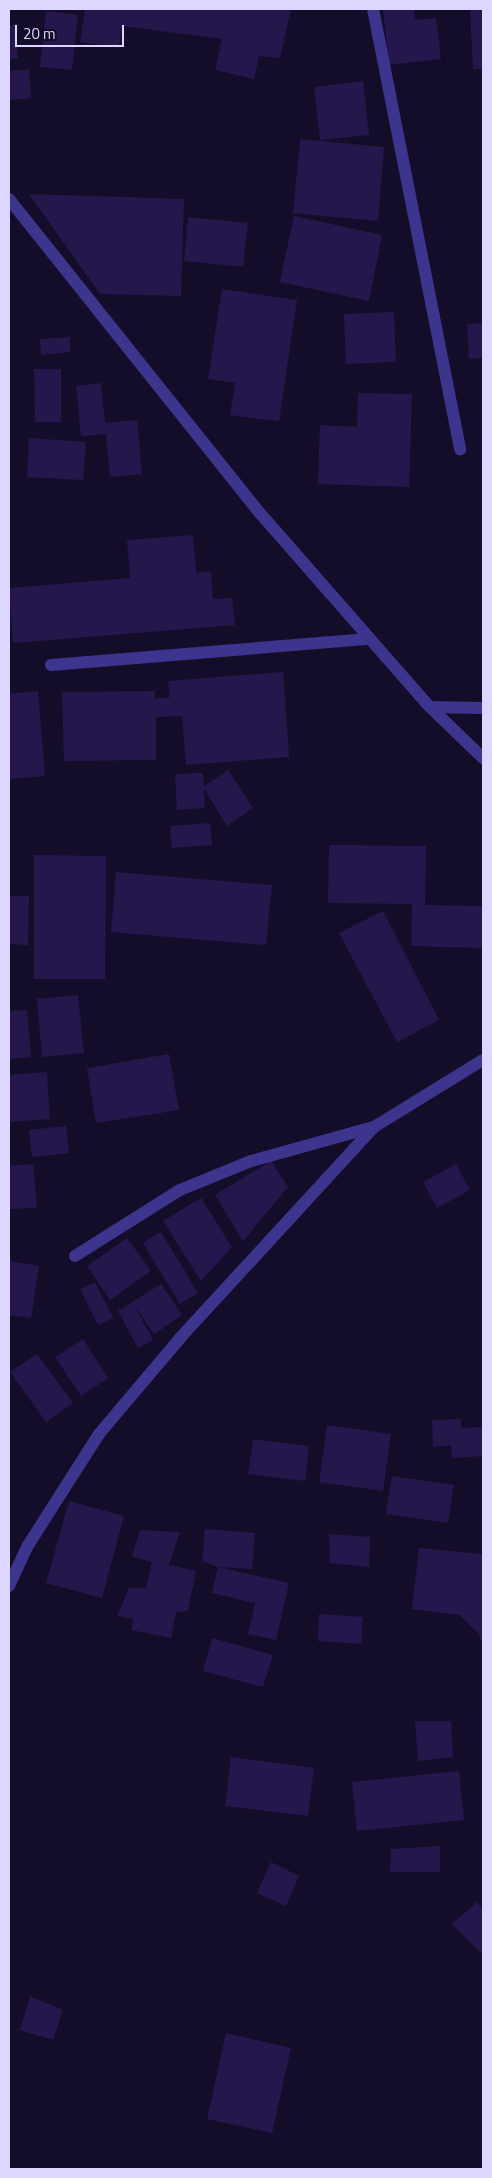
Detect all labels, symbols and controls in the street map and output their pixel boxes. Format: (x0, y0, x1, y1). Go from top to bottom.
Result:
scale bar (18, 15, 126, 47)
text: 20 m (23, 22, 56, 45)

